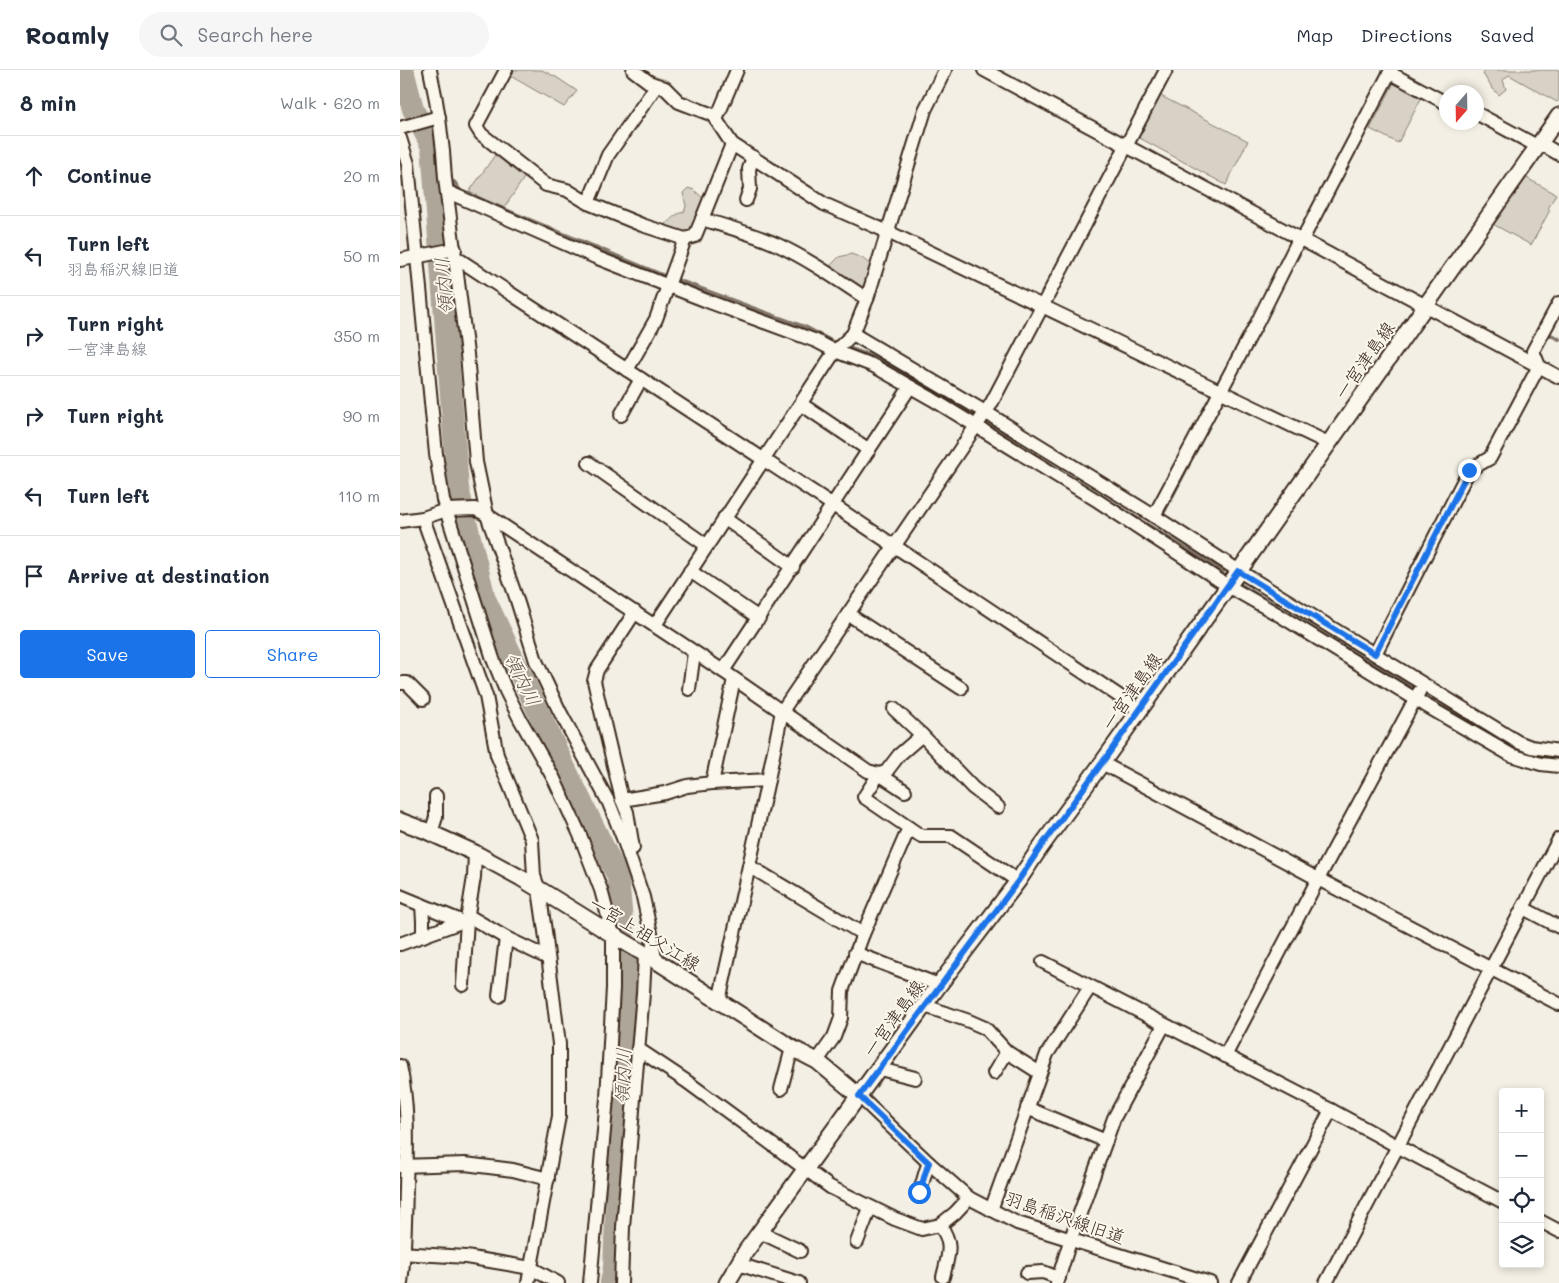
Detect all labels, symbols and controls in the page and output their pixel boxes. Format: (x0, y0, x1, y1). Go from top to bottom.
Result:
search box (139, 12, 489, 57)
text: Roamly (25, 19, 109, 50)
icon: search (157, 21, 185, 49)
text: Search here (197, 22, 313, 47)
text: Map (1296, 23, 1333, 47)
text: Directions (1361, 23, 1453, 47)
text: Saved (1481, 23, 1534, 47)
north arrow (1439, 85, 1484, 130)
text: 8 min (20, 89, 76, 116)
text: Walk · 620 m (280, 92, 380, 113)
icon: ahead (20, 162, 48, 190)
text: Continue (67, 163, 152, 188)
text: 20 m (343, 165, 380, 186)
text: Turn left (67, 231, 150, 256)
icon: left (20, 242, 48, 270)
text: 50 m (343, 245, 380, 266)
water label: 領内川 (429, 257, 457, 315)
text: 羽島稲沢線旧道 (67, 258, 179, 279)
text: Turn right (67, 311, 164, 336)
street label: 一宮津島線 (1328, 316, 1400, 404)
icon: right (20, 322, 48, 350)
text: 350 m (334, 325, 380, 346)
text: 一宮津島線 (67, 338, 147, 359)
icon: right (20, 402, 48, 430)
text: Turn right (67, 403, 164, 428)
text: 90 m (343, 405, 380, 426)
route end (1458, 459, 1481, 482)
icon: left (20, 482, 48, 510)
text: Turn left (67, 483, 150, 508)
text: 110 m (338, 485, 380, 506)
icon: arrive (20, 562, 48, 590)
text: Arrive at destination (67, 563, 270, 588)
button: Save (20, 630, 195, 678)
button: Share (205, 630, 380, 678)
street label: 一宮津島線 (1095, 647, 1167, 735)
water label: 領内川 (499, 648, 547, 710)
street label: 一宮上祖父江線 (585, 890, 705, 976)
street label: 一宮津島線 (857, 975, 929, 1061)
water label: 領内川 (609, 1047, 635, 1105)
map controls (1499, 1088, 1544, 1268)
button: + (1499, 1088, 1544, 1133)
button: − (1499, 1133, 1544, 1178)
button: locate (1499, 1178, 1544, 1223)
route start (908, 1181, 931, 1204)
street label: 羽島稲沢線旧道 (1002, 1185, 1128, 1249)
button: layers (1499, 1223, 1544, 1268)

